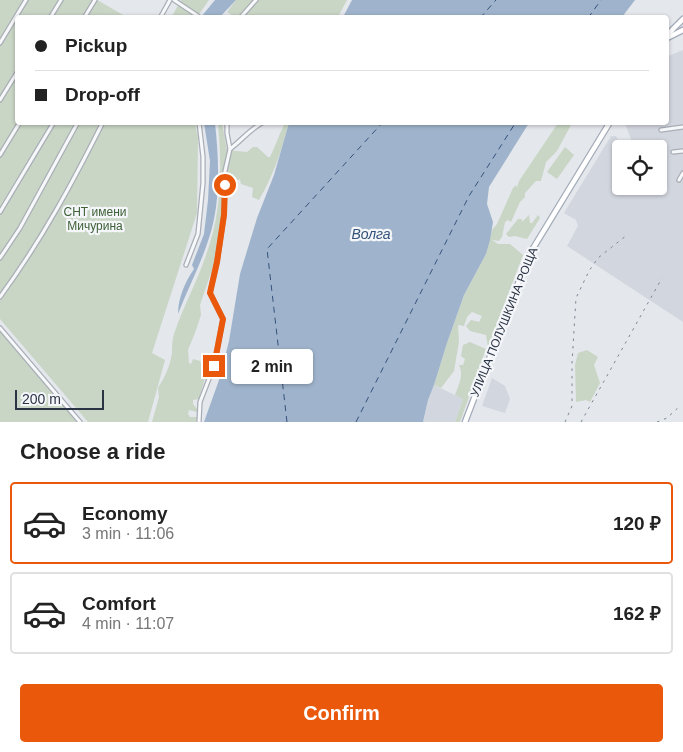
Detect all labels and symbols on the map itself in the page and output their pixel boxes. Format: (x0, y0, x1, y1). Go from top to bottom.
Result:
route start (214, 174, 236, 196)
park label: СНТ имени Мичурина (64, 205, 126, 233)
water label: Волга (351, 226, 391, 242)
street label: УЛИЦА ПОЛУШКИНА РОЩА (468, 245, 540, 399)
callout: 2 min (232, 348, 314, 384)
route end (203, 355, 225, 377)
scale bar (15, 387, 104, 410)

